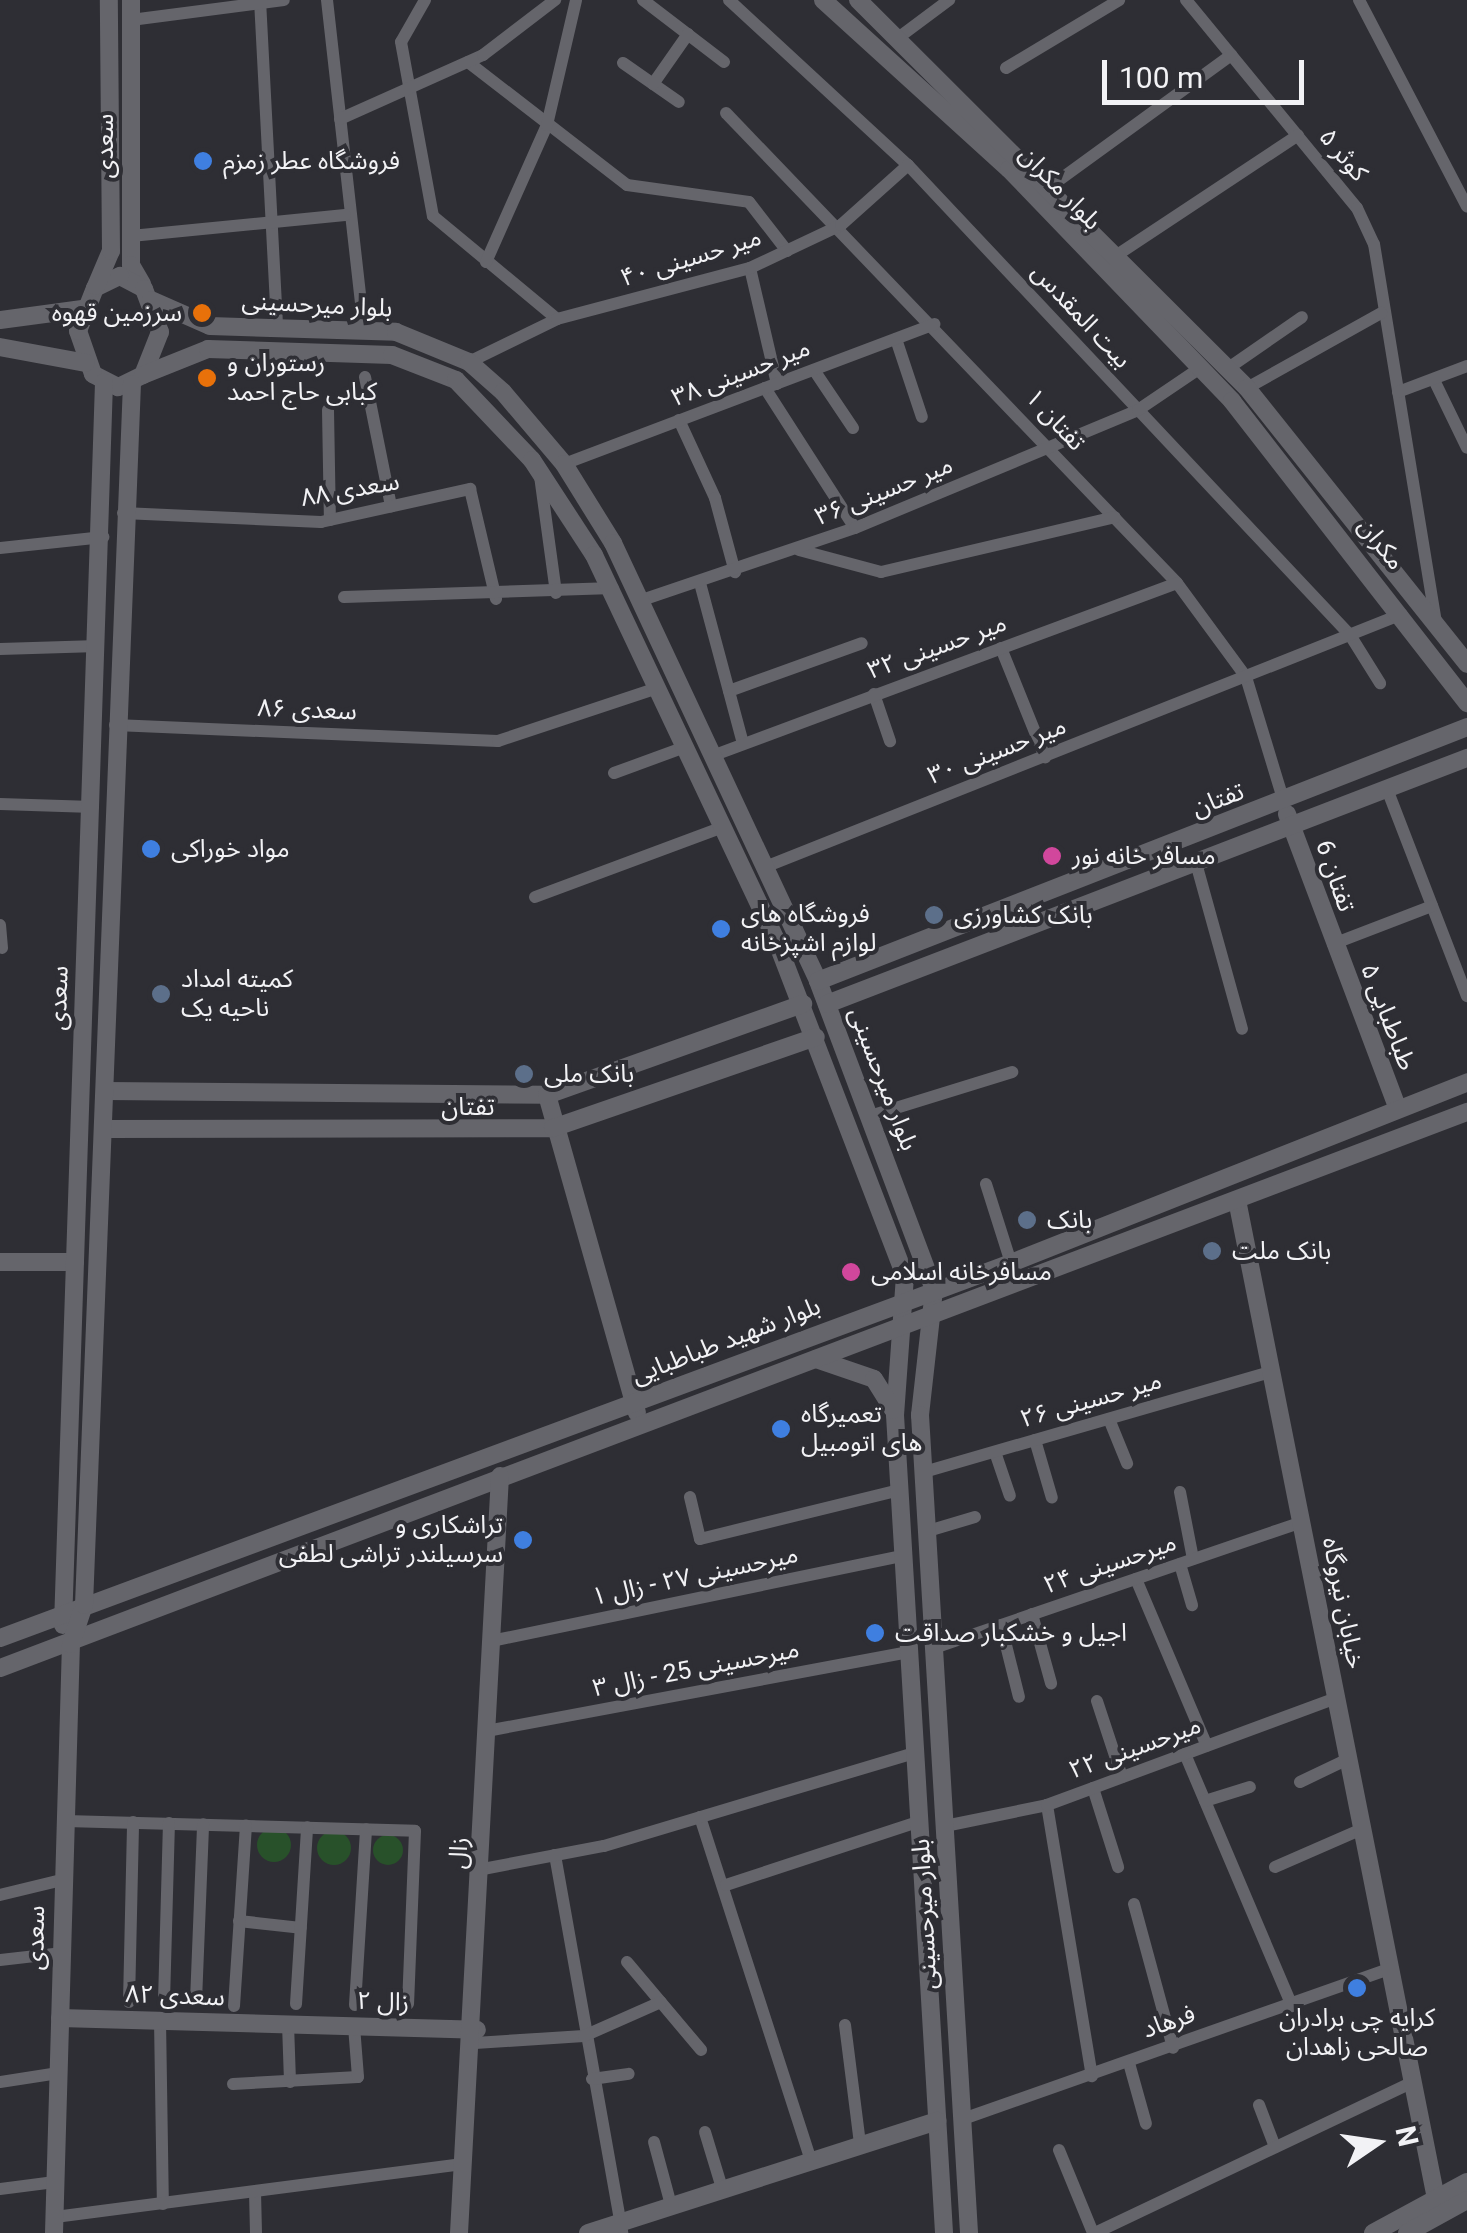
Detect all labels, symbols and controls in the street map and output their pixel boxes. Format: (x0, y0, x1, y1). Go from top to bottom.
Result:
scale bar (1107, 40, 1310, 102)
text: 100 m (1119, 60, 1203, 95)
street label: سعدی (90, 114, 120, 178)
street label: کوثر ۵ (1312, 122, 1374, 188)
street label: بلوار مکران (1013, 140, 1107, 236)
place label: فروشگاه عطر زمزم (223, 146, 400, 176)
marker: فروشگاه عطر زمزم (192, 150, 214, 172)
street label: میر حسینی ۴۰ (617, 222, 765, 294)
street label: بیت المقدس (1025, 257, 1137, 375)
street label: بلوار میرحسینی (241, 286, 393, 324)
place label: سرزمین قهوه (52, 298, 182, 328)
marker: سرزمین قهوه (191, 302, 213, 324)
street label: میر حسینی ۳۸ (668, 333, 814, 413)
place label: رستوران و کبابی حاج احمد (227, 349, 377, 408)
marker: رستوران و کبابی حاج احمد (196, 367, 218, 389)
street label: تفتان ۱ (1019, 383, 1091, 457)
street label: میر حسینی ۳۶ (811, 450, 957, 532)
street label: سعدی ۸۸ (298, 467, 402, 513)
street label: مکران (1351, 512, 1411, 576)
street label: میر حسینی ۳۲ (863, 608, 1011, 686)
street label: سعدی ۸۶ (257, 693, 357, 727)
street label: میر حسینی ۳۰ (924, 711, 1070, 791)
street label: تفتان (1188, 776, 1248, 824)
place label: مواد خوراکی (171, 834, 290, 864)
street label: تفتان 6 (1309, 836, 1361, 916)
marker: مواد خوراکی (140, 838, 162, 860)
place label: مسافر خانه نور (1072, 841, 1216, 871)
marker: مسافر خانه نور (1041, 845, 1063, 867)
place label: فروشگاه های لوازم اشپزخانه (741, 900, 876, 959)
place label: بانک کشاورزی (954, 900, 1093, 930)
marker: بانک کشاورزی (923, 904, 945, 926)
marker: فروشگاه های لوازم اشپزخانه (710, 918, 732, 940)
street label: طباطبایی ۵ (1354, 959, 1422, 1075)
street label: سعدی (43, 965, 75, 1031)
place label: کمیته امداد ناحیه یک (181, 965, 293, 1024)
marker: کمیته امداد ناحیه یک (150, 983, 172, 1005)
street label: بلوار میرحسینی (842, 1003, 924, 1155)
place label: بانک ملی (544, 1059, 634, 1089)
marker: بانک ملی (513, 1063, 535, 1085)
street label: تفتان (441, 1092, 495, 1122)
place label: بانک (1047, 1205, 1092, 1235)
marker: بانک (1016, 1209, 1038, 1231)
place label: بانک ملت (1232, 1236, 1331, 1266)
marker: بانک ملت (1201, 1240, 1223, 1262)
place label: مسافرخانه اسلامی (871, 1257, 1052, 1287)
marker: مسافرخانه اسلامی (840, 1261, 862, 1283)
street label: بلوار شهید طباطبایی (627, 1291, 825, 1391)
street label: میر حسینی ۲۶ (1017, 1366, 1165, 1434)
place label: تعمیرگاه های اتومبیل (801, 1400, 922, 1459)
marker: تعمیرگاه های اتومبیل (770, 1418, 792, 1440)
place label: تراشکاری و سرسیلندر تراشی لطفی (279, 1511, 503, 1570)
street label: میرحسینی ۲۴ (1040, 1527, 1180, 1601)
marker: تراشکاری و سرسیلندر تراشی لطفی (512, 1529, 534, 1551)
street label: خیابان نیروگاه (1316, 1535, 1370, 1671)
street label: میرحسینی ۲۷ - زال ۱ (589, 1539, 801, 1613)
place label: اجیل و خشکبار صداقت (895, 1618, 1127, 1648)
marker: اجیل و خشکبار صداقت (864, 1622, 886, 1644)
street label: میرحسینی 25 - زال ۳ (590, 1634, 802, 1704)
street label: میرحسینی ۲۲ (1065, 1710, 1205, 1786)
street label: زال (443, 1836, 475, 1870)
street label: بلوار میرحسینی (906, 1838, 944, 1990)
street label: سعدی (20, 1905, 52, 1971)
marker: کرایه چی برادران صالحی زاهدان (1346, 1977, 1368, 1999)
street label: سعدی ۸۲ (125, 1979, 225, 2013)
street label: زال ۲ (356, 1986, 410, 2018)
street label: فرهاد (1139, 1999, 1199, 2045)
place label: کرایه چی برادران صالحی زاهدان (1279, 2004, 1435, 2063)
north arrow (1327, 2093, 1427, 2193)
text: N (1388, 2123, 1425, 2149)

